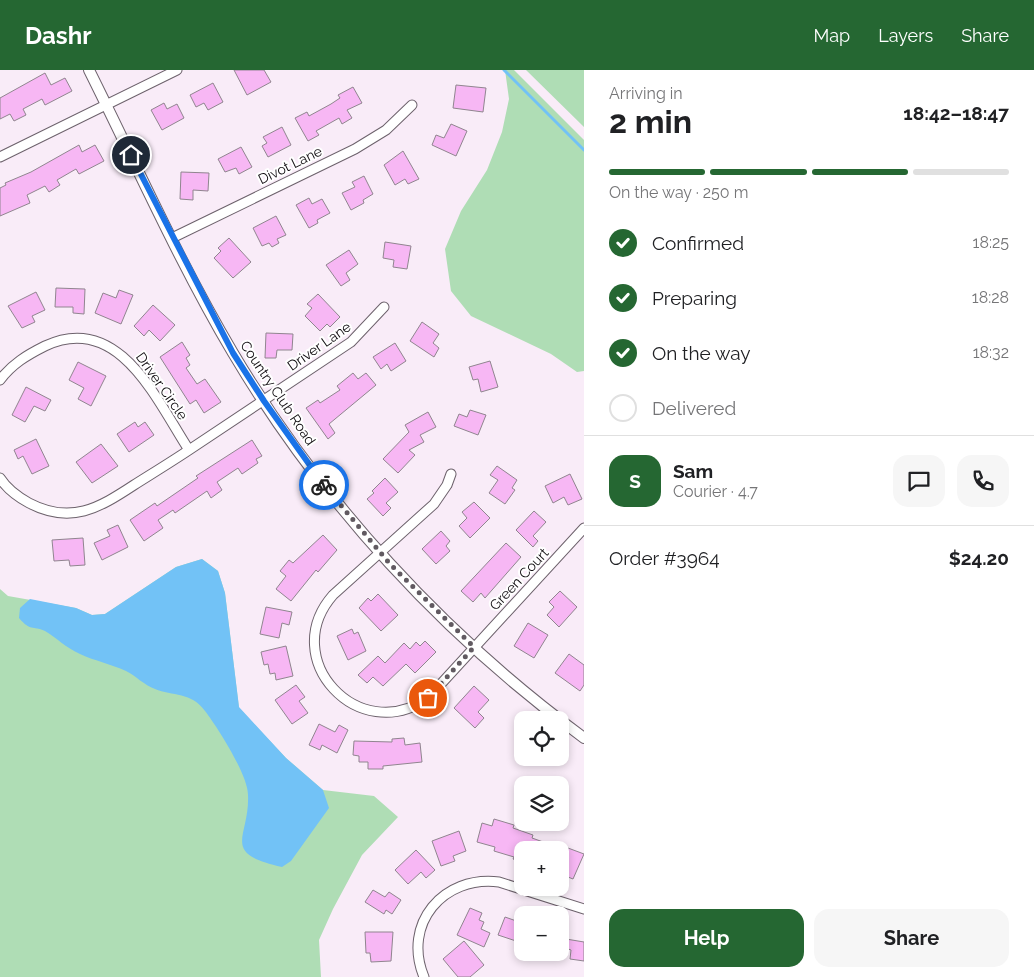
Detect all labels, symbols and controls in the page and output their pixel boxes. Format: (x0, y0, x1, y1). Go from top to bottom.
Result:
text: Dashr (25, 21, 91, 50)
text: Map (814, 25, 850, 46)
text: Layers (878, 25, 933, 46)
text: Share (961, 25, 1009, 46)
text: Arriving in (609, 84, 683, 103)
text: 18:42–18:47 (903, 102, 1009, 124)
text: 2 min (609, 103, 692, 140)
pin (110, 134, 152, 176)
icon: home (117, 141, 145, 169)
street label: Divot Lane (256, 143, 324, 187)
text: On the way · 250 m (609, 183, 748, 202)
icon: check (609, 229, 637, 257)
text: Confirmed (652, 232, 744, 254)
text: 18:25 (973, 233, 1009, 252)
icon: check (609, 284, 637, 312)
text: Preparing (652, 287, 737, 309)
text: 18:28 (972, 288, 1009, 307)
street label: Driver Lane (284, 318, 354, 374)
street label: Country Club Road (237, 338, 319, 448)
icon: check (609, 339, 637, 367)
text: On the way (652, 342, 751, 364)
text: 18:32 (973, 343, 1009, 362)
street label: Driver Circle (133, 349, 191, 423)
text: Delivered (652, 397, 736, 419)
button: chat (893, 455, 945, 507)
button: phone (957, 455, 1009, 507)
courier (299, 460, 349, 510)
text: Sam (673, 460, 713, 482)
text: S (629, 470, 641, 492)
icon: bike (310, 471, 338, 499)
text: Courier · 4.7 (673, 482, 758, 501)
street label: Green Court (486, 545, 552, 613)
text: Order #3964 (609, 547, 720, 569)
text: $24.20 (949, 547, 1009, 569)
pin (407, 677, 449, 719)
icon: bag (414, 684, 442, 712)
map controls (514, 711, 569, 961)
button: locate (514, 711, 569, 766)
button: layers (514, 776, 569, 831)
button: + (514, 841, 569, 896)
button: − (514, 906, 569, 961)
button: Help (609, 909, 804, 967)
button: Share (814, 909, 1009, 967)

